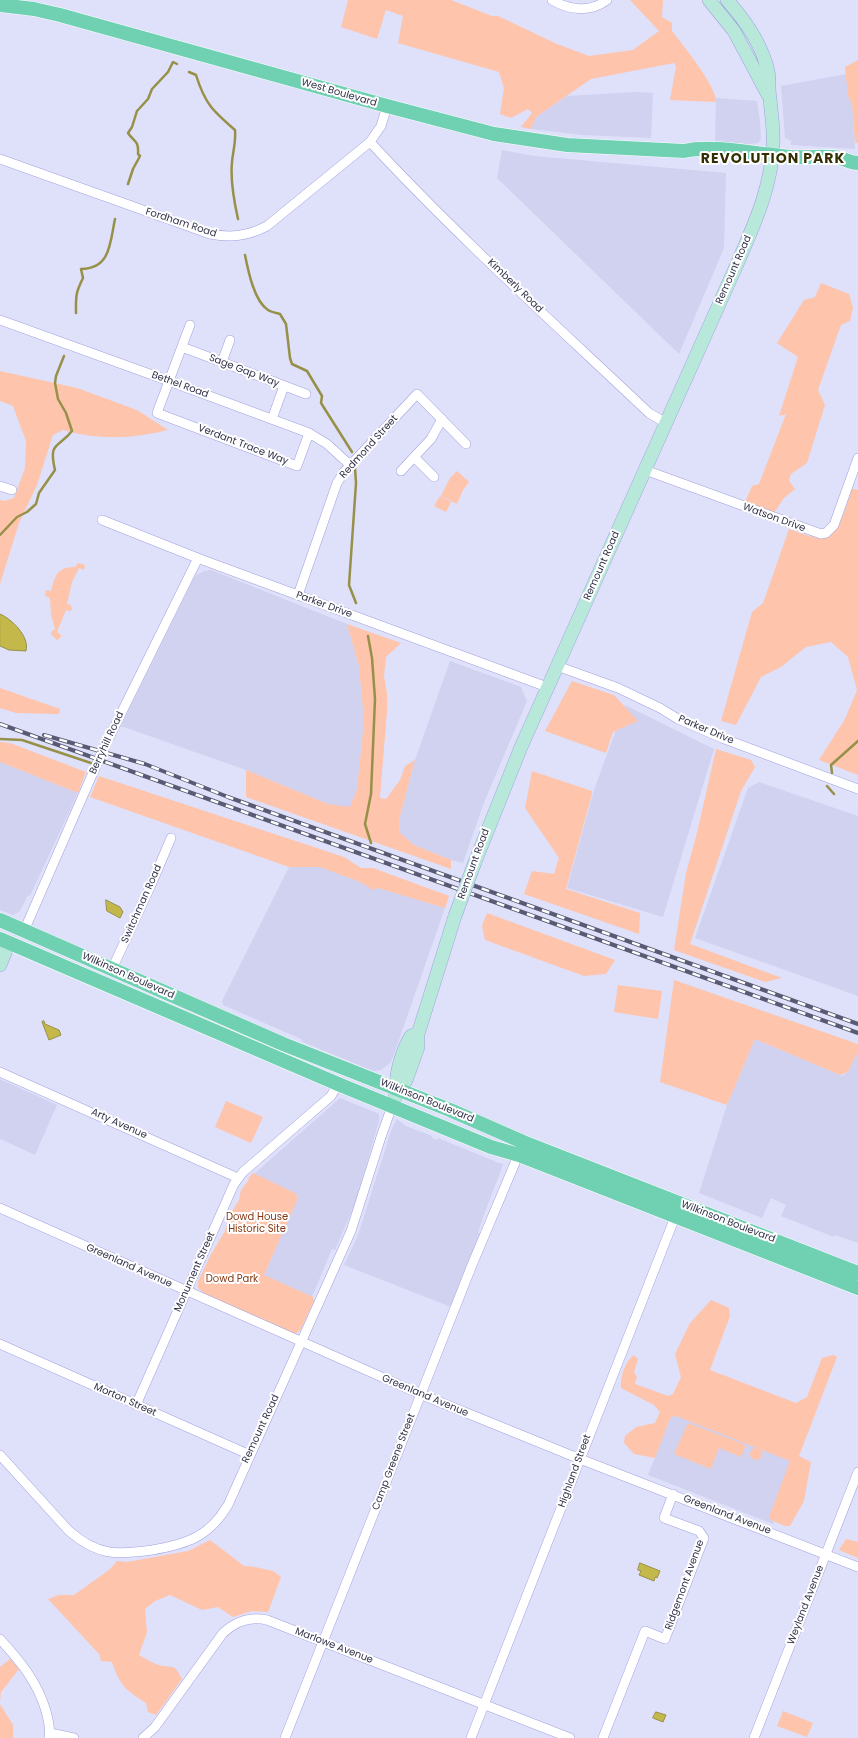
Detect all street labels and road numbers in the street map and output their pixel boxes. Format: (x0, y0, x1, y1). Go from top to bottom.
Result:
street label: West Boulevard (300, 76, 378, 110)
street label: Fordham Road (144, 206, 218, 240)
street label: Remount Road (713, 234, 755, 306)
street label: Kimberly Road (485, 257, 545, 315)
street label: Sage Gap Way (207, 352, 281, 390)
street label: Bethel Road (150, 369, 210, 401)
street label: Redmond Street (337, 413, 401, 481)
street label: Verdant Trace Way (196, 422, 290, 468)
street label: Watson Drive (741, 501, 807, 535)
street label: Remount Road (581, 530, 623, 602)
street label: Parker Drive (294, 589, 354, 621)
street label: Berryhill Road (87, 710, 127, 776)
street label: Parker Drive (676, 713, 736, 747)
street label: Remount Road (456, 827, 492, 901)
street label: Switchman Road (119, 863, 165, 945)
street label: Wilkinson Boulevard (80, 950, 176, 1002)
street label: Wilkinson Boulevard (378, 1077, 476, 1125)
street label: Arty Avenue (89, 1106, 149, 1142)
street label: Wilkinson Boulevard (679, 1199, 777, 1245)
street label: Monument Street (172, 1230, 218, 1314)
street label: Greenland Avenue (84, 1242, 174, 1290)
street label: Greenland Avenue (380, 1372, 470, 1420)
street label: Morton Street (92, 1381, 158, 1419)
street label: Remount Road (240, 1393, 282, 1465)
street label: Camp Greene Street (370, 1412, 418, 1512)
street label: Highland Street (556, 1433, 594, 1509)
street label: Greenland Avenue (681, 1493, 773, 1537)
street label: Ridgemont Avenue (663, 1538, 707, 1632)
street label: Weyland Avenue (785, 1564, 827, 1646)
street label: Marlowe Avenue (293, 1626, 375, 1666)

